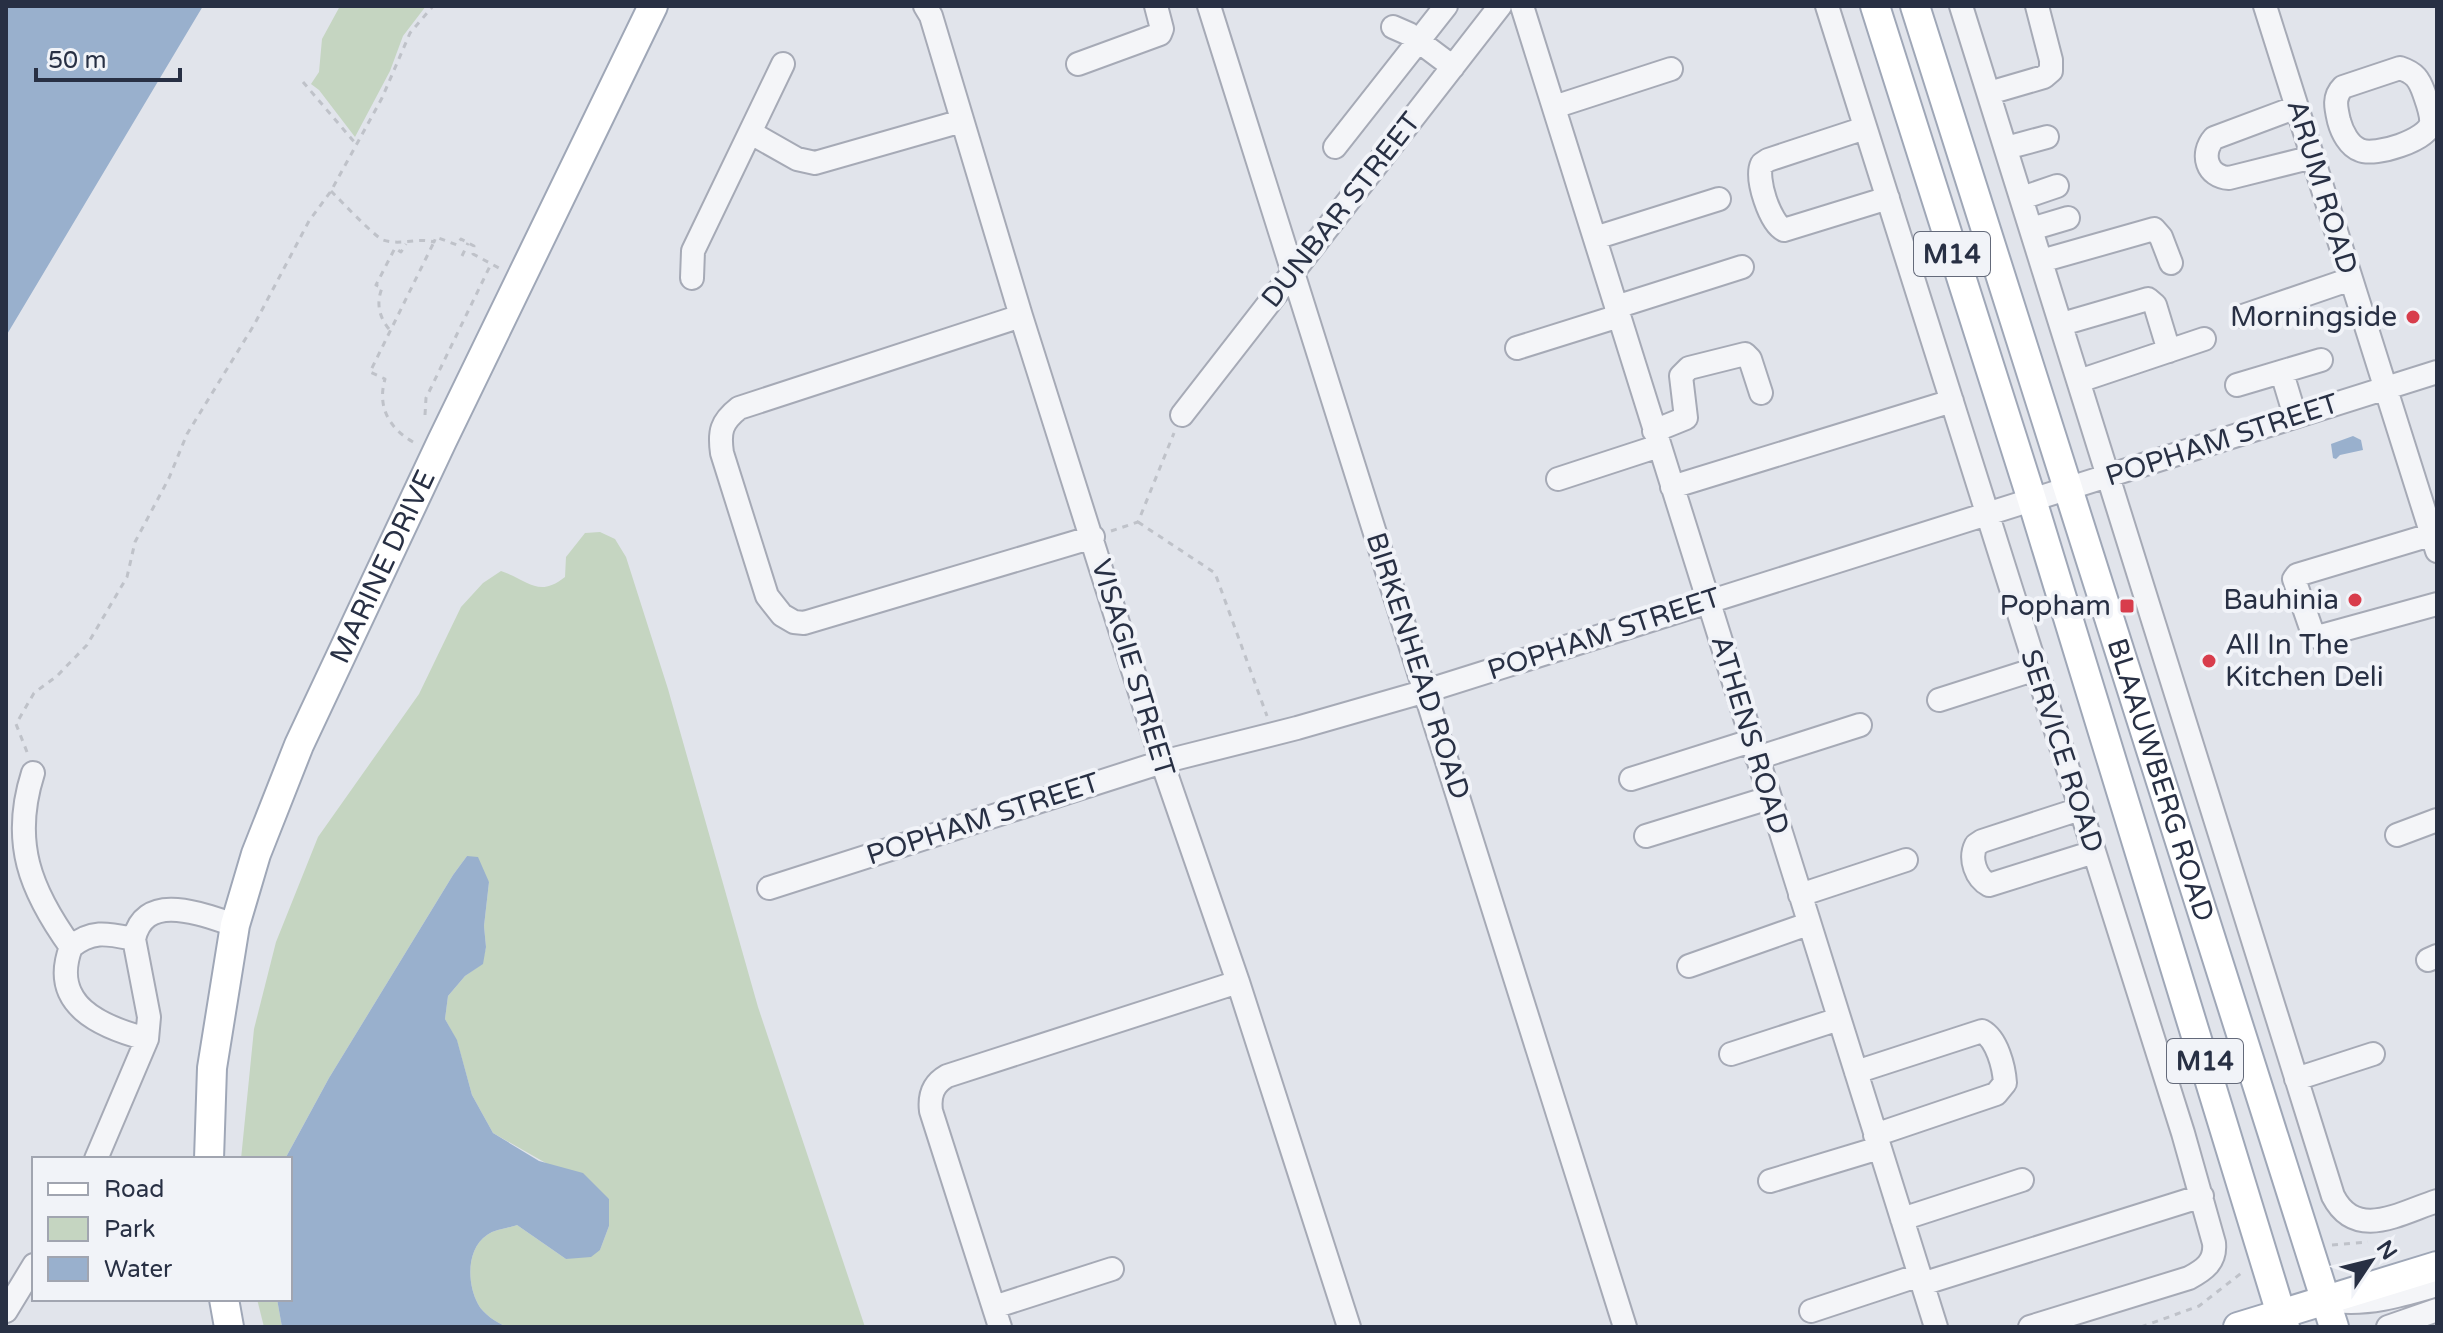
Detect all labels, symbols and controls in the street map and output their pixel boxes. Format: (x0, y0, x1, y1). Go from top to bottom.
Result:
scale bar (36, 32, 180, 82)
text: 50 m (48, 46, 106, 75)
street label: ARUM ROAD (2279, 96, 2365, 278)
street label: DUNBAR STREET (1254, 106, 1428, 314)
road number: M14 (1914, 232, 1990, 276)
place label: Morningside (2230, 300, 2397, 334)
marker: Morningside (2404, 308, 2422, 326)
street label: POPHAM STREET (2101, 386, 2343, 494)
street label: MARINE DRIVE (323, 465, 443, 669)
street label: BIRKENHEAD ROAD (1359, 528, 1477, 804)
street label: VISAGIE STREET (1084, 555, 1182, 781)
street label: POPHAM STREET (1483, 580, 1725, 688)
place label: Bauhinia (2223, 583, 2339, 617)
place label: Popham (1999, 589, 2111, 623)
marker: Bauhinia (2346, 591, 2364, 609)
marker: Popham (2118, 597, 2136, 615)
place label: All In The Kitchen Deli (2225, 628, 2384, 694)
street label: ATHENS ROAD (1704, 631, 1796, 839)
street label: BLAAUWBERG ROAD (2100, 634, 2221, 926)
street label: SERVICE ROAD (2013, 645, 2111, 857)
marker: All In The Kitchen Deli (2200, 652, 2218, 670)
street label: POPHAM STREET (862, 765, 1104, 873)
road number: M14 (2167, 1039, 2243, 1083)
legend (32, 1157, 292, 1301)
text: Road (104, 1175, 164, 1204)
text: Park (104, 1215, 155, 1244)
north arrow (2331, 1221, 2411, 1301)
text: N (2371, 1235, 2402, 1265)
text: Water (104, 1255, 173, 1284)

